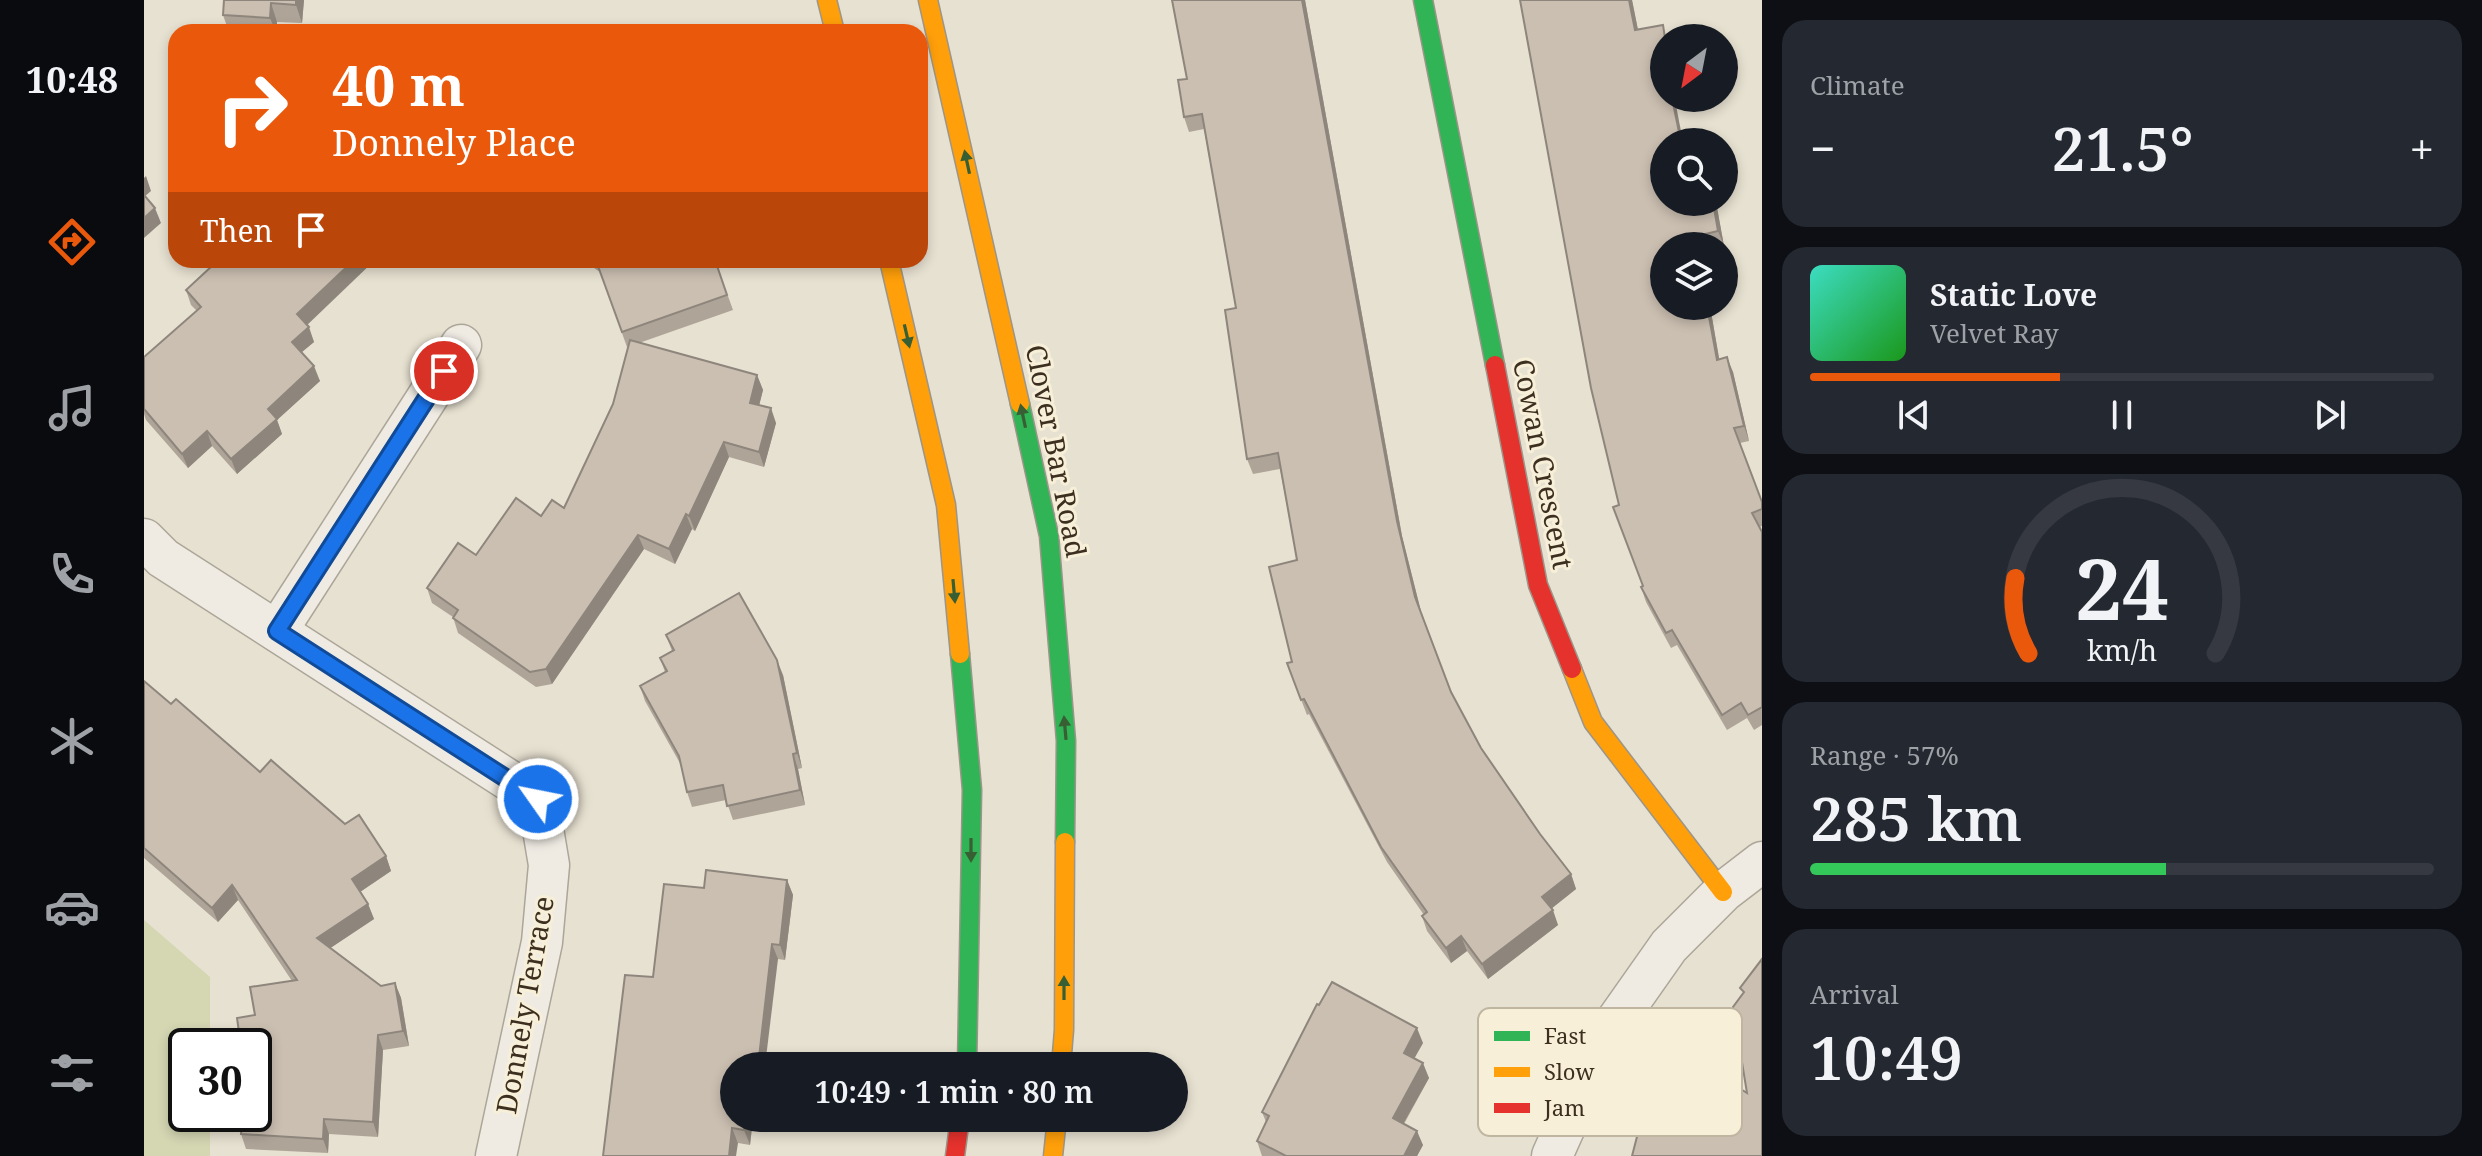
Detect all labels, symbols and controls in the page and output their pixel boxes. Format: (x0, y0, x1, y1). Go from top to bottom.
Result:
north arrow (1650, 24, 1738, 112)
map controls (1650, 24, 1738, 320)
text: 40 m (332, 46, 465, 122)
text: 10:48 (26, 55, 118, 104)
icon: right (200, 56, 304, 160)
text: Climate (1810, 67, 1905, 103)
text: 21.5° (2051, 107, 2193, 189)
text: Donnely Place (332, 118, 576, 167)
text: − (1810, 118, 1835, 178)
text: + (2409, 118, 2434, 178)
button: search (1650, 128, 1738, 216)
one-way arrow (960, 149, 973, 174)
icon: arrive (289, 208, 333, 252)
text: Then (200, 210, 273, 251)
icon: directions (44, 214, 100, 270)
button: layers (1650, 232, 1738, 320)
text: Static Love (1930, 274, 2097, 315)
text: Velvet Ray (1930, 315, 2059, 351)
one-way arrow (901, 324, 914, 349)
pin (410, 337, 478, 405)
street label: Clover Bar Road (1018, 341, 1096, 560)
icon: arrive (422, 349, 466, 393)
street label: Cowan Crescent (1505, 356, 1583, 572)
icon: music (44, 380, 100, 436)
icon: previous (1892, 393, 1936, 437)
icon: pause (2100, 393, 2144, 437)
icon: next (2308, 393, 2352, 437)
one-way arrow (1016, 403, 1029, 428)
text: 24 (2075, 531, 2169, 644)
icon: phone (44, 546, 100, 602)
one-way arrow (948, 579, 961, 604)
text: km/h (2087, 630, 2157, 669)
icon: climate (44, 713, 100, 769)
one-way arrow (1058, 715, 1071, 740)
text: Range · 57% (1810, 737, 1959, 773)
position arrow (496, 757, 580, 841)
text: 285 km (1810, 777, 2022, 859)
one-way arrow (965, 838, 977, 863)
icon: car (44, 879, 100, 935)
street label: Donnely Terrace (486, 893, 562, 1117)
one-way arrow (1058, 975, 1071, 1000)
text: Arrival (1810, 976, 1899, 1012)
legend (1478, 1008, 1742, 1136)
text: 10:49 (1810, 1016, 1963, 1098)
text: Fast (1544, 1020, 1586, 1050)
speed limit sign: 30 (168, 1028, 272, 1132)
icon: filters (44, 1045, 100, 1101)
text: Slow (1544, 1056, 1594, 1086)
text: 10:49 · 1 min · 80 m (815, 1071, 1093, 1112)
text: Jam (1543, 1092, 1585, 1122)

